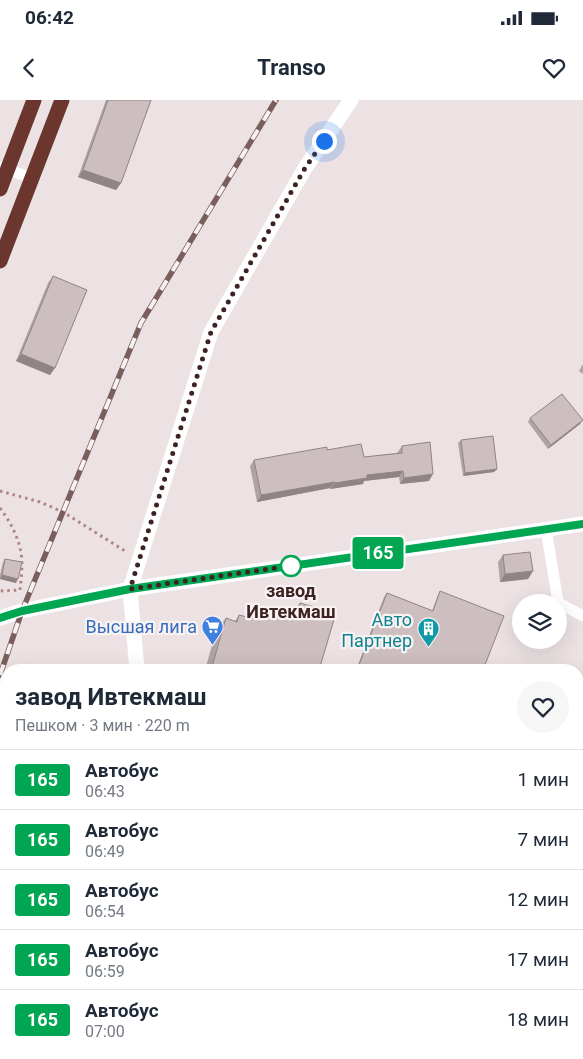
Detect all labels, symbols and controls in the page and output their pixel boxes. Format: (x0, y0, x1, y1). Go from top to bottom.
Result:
text: 06:42 (25, 6, 74, 29)
icon: back (15, 54, 43, 82)
icon: heart (540, 54, 568, 82)
text: Transo (257, 55, 326, 80)
your location (312, 129, 337, 154)
line badge: 165 (349, 537, 407, 569)
text: 165 (363, 542, 393, 563)
marker: завод Ивтекмаш (280, 555, 302, 577)
place label: завод Ивтекмаш (246, 580, 336, 622)
map controls (512, 594, 567, 649)
button: layers (512, 594, 567, 649)
place label: Авто Партнер (341, 609, 412, 651)
supermarket icon: Высшая лига (201, 614, 225, 645)
place label: Высшая лига (86, 616, 197, 637)
building icon: Авто Партнер (416, 617, 440, 648)
button: heart (517, 681, 569, 733)
text: завод Ивтекмаш (15, 683, 207, 711)
text: Пешком · 3 мин · 220 m (15, 716, 190, 735)
text: Автобус (85, 759, 159, 782)
text: 1 мин (518, 768, 569, 791)
text: 165 (27, 769, 58, 790)
text: 06:43 (85, 782, 125, 801)
text: Автобус (85, 819, 159, 842)
text: 7 мин (518, 828, 569, 851)
text: 165 (27, 829, 58, 850)
text: 06:49 (85, 842, 125, 861)
text: Автобус (85, 879, 159, 902)
text: 12 мин (507, 888, 569, 911)
text: 165 (27, 889, 58, 910)
text: 06:54 (85, 902, 125, 921)
text: Автобус (85, 939, 159, 962)
text: 17 мин (507, 948, 569, 971)
text: 165 (27, 949, 58, 970)
text: 06:59 (85, 962, 125, 981)
text: Автобус (85, 999, 159, 1022)
text: 18 мин (507, 1008, 569, 1031)
text: 165 (27, 1009, 58, 1030)
text: 07:00 (85, 1022, 125, 1041)

